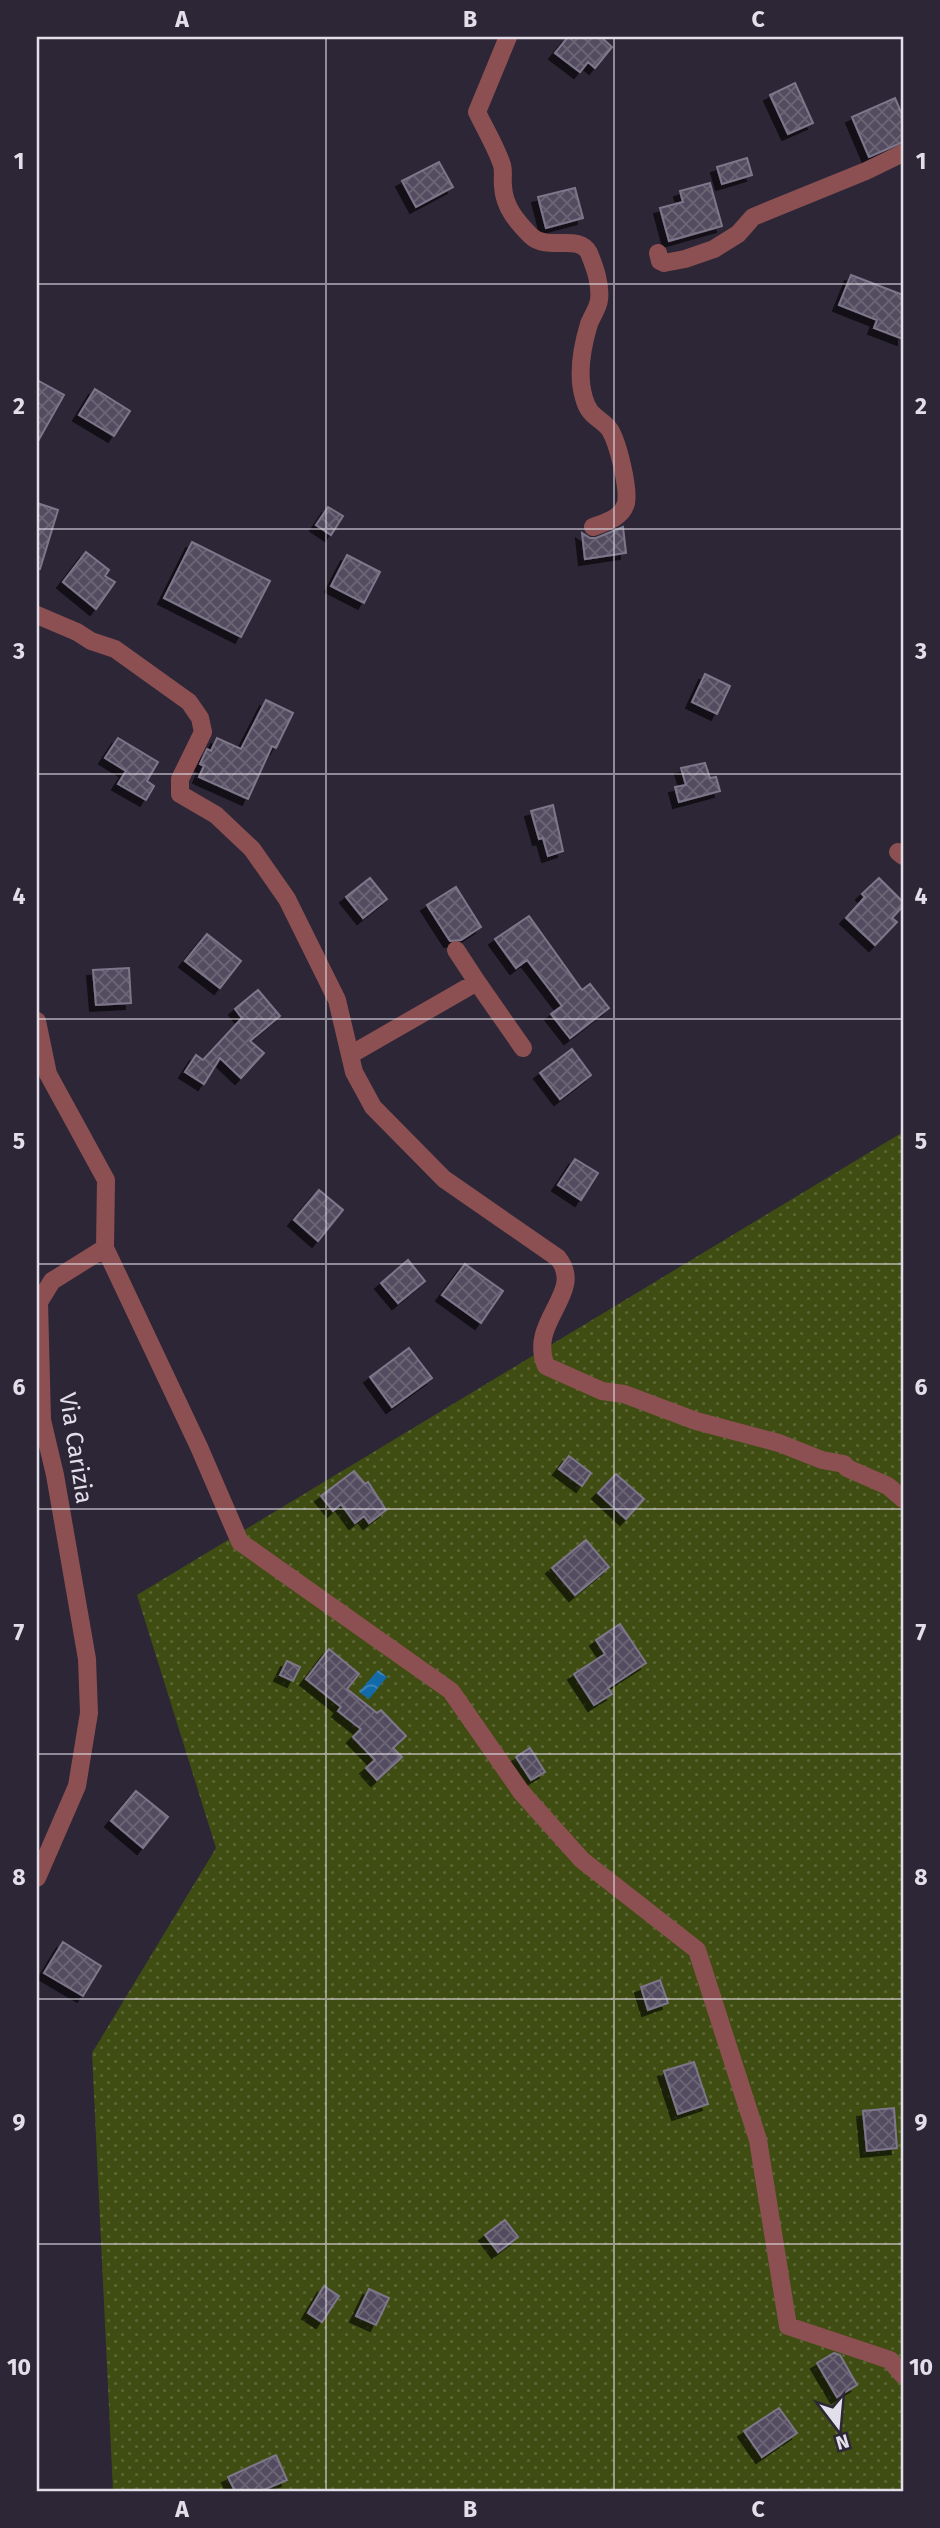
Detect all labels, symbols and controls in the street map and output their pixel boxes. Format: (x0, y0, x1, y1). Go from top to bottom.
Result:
text: A (174, 5, 189, 33)
text: B (463, 5, 477, 33)
text: C (751, 5, 765, 33)
text: 1 (14, 147, 24, 175)
text: 1 (916, 147, 926, 175)
text: 2 (13, 392, 25, 420)
text: 2 (915, 392, 927, 420)
text: 3 (12, 637, 25, 665)
text: 3 (914, 637, 927, 665)
text: 4 (13, 882, 26, 910)
text: 4 (915, 882, 928, 910)
text: 5 (13, 1127, 25, 1155)
text: 5 (915, 1127, 927, 1155)
text: 6 (13, 1373, 26, 1401)
text: 6 (915, 1373, 928, 1401)
street label: Via Carizia (53, 1390, 99, 1506)
text: 7 (14, 1618, 25, 1646)
text: 7 (916, 1618, 927, 1646)
text: 8 (12, 1863, 26, 1891)
text: 8 (914, 1863, 928, 1891)
text: 9 (13, 2108, 26, 2136)
text: 9 (915, 2108, 928, 2136)
text: 10 (7, 2353, 31, 2381)
text: 10 (909, 2353, 933, 2381)
north arrow (804, 2392, 874, 2462)
text: N (833, 2429, 852, 2455)
text: A (174, 2495, 189, 2523)
text: B (463, 2495, 477, 2523)
text: C (751, 2495, 765, 2523)

